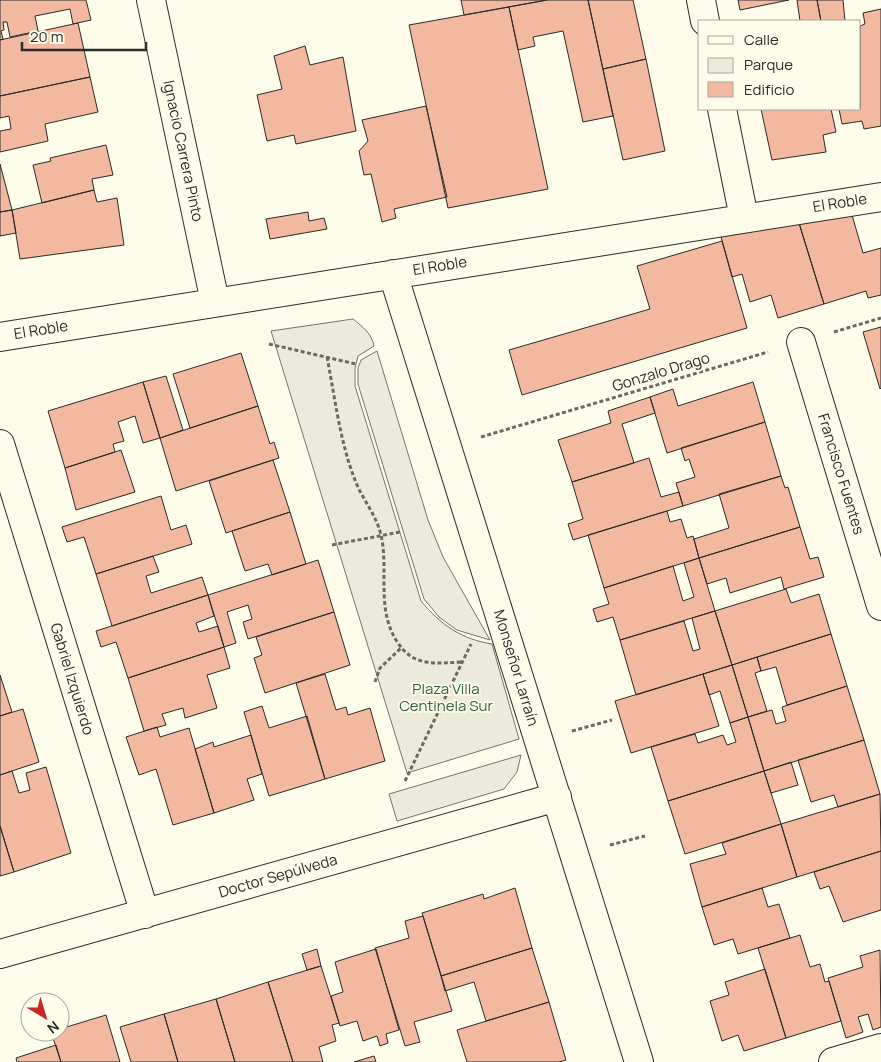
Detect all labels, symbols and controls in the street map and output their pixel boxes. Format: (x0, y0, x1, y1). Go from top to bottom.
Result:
scale bar (22, 20, 146, 52)
legend (698, 20, 861, 110)
text: 20 m (30, 26, 63, 47)
text: Calle (744, 29, 779, 50)
text: Parque (744, 54, 793, 75)
street label: Ignacio Carrera Pinto (158, 78, 209, 224)
text: Edificio (744, 79, 795, 100)
street label: El Roble (811, 188, 869, 217)
street label: El Roble (411, 251, 469, 280)
street label: El Roble (12, 315, 70, 344)
street label: Gonzalo Drago (610, 347, 712, 396)
street label: Francisco Fuentes (813, 411, 870, 537)
street label: Monseñor Larraín (489, 607, 544, 729)
street label: Gabriel Izquierdo (45, 620, 100, 738)
park label: Plaza Villa Centinela Sur (399, 678, 493, 716)
street label: Doctor Sepúlveda (216, 849, 340, 903)
north arrow (20, 992, 70, 1042)
text: N (43, 1017, 63, 1038)

